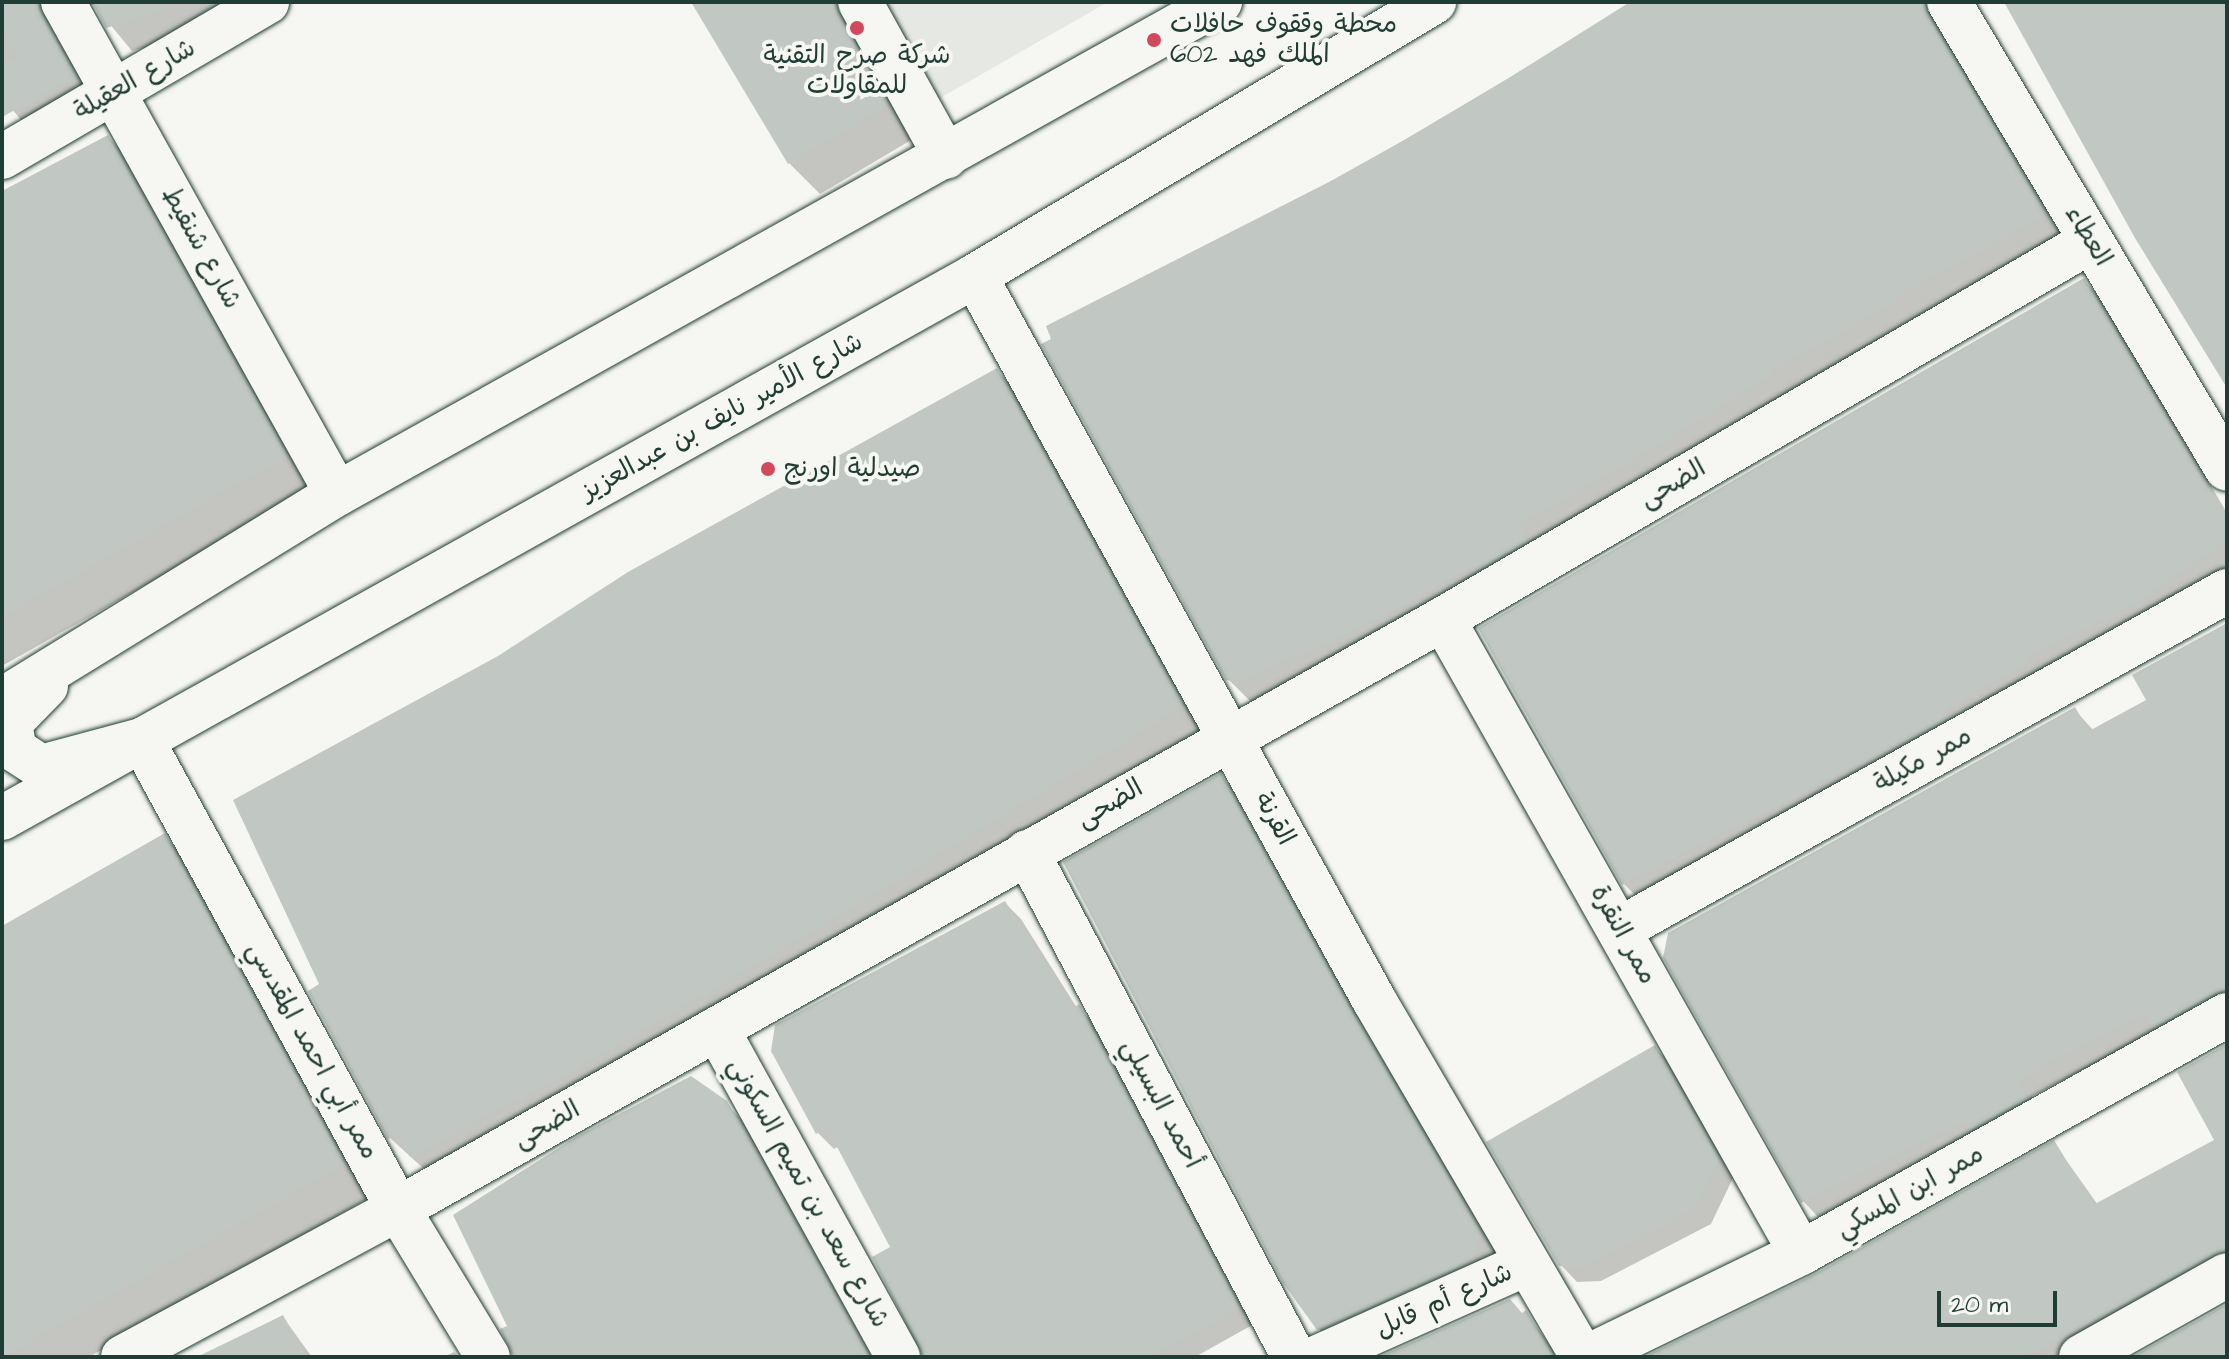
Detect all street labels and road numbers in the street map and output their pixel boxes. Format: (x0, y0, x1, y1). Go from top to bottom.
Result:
street label: شارع العقيلة (69, 33, 201, 127)
street label: شارع شنقيط (155, 181, 247, 315)
street label: العطاء (2058, 200, 2118, 272)
street label: شارع الأمير نايف بن عبدالعزيز (575, 326, 869, 508)
street label: الضحى (1634, 453, 1712, 515)
street label: ممر مكيلة (1869, 720, 1977, 800)
street label: الضحى (1071, 773, 1149, 835)
street label: القرنة (1247, 787, 1301, 851)
street label: ممر النقرة (1583, 880, 1663, 990)
street label: ممر أبي احمد المقدسي (239, 937, 385, 1165)
street label: أحمد البسيلي (1114, 1034, 1208, 1174)
street label: شارع سعد بن تميم السكوني (721, 1053, 895, 1333)
street label: الضحى (508, 1094, 586, 1156)
street label: ممر ابن المسكي (1831, 1139, 1989, 1245)
street label: شارع أم قابل (1371, 1257, 1517, 1345)

